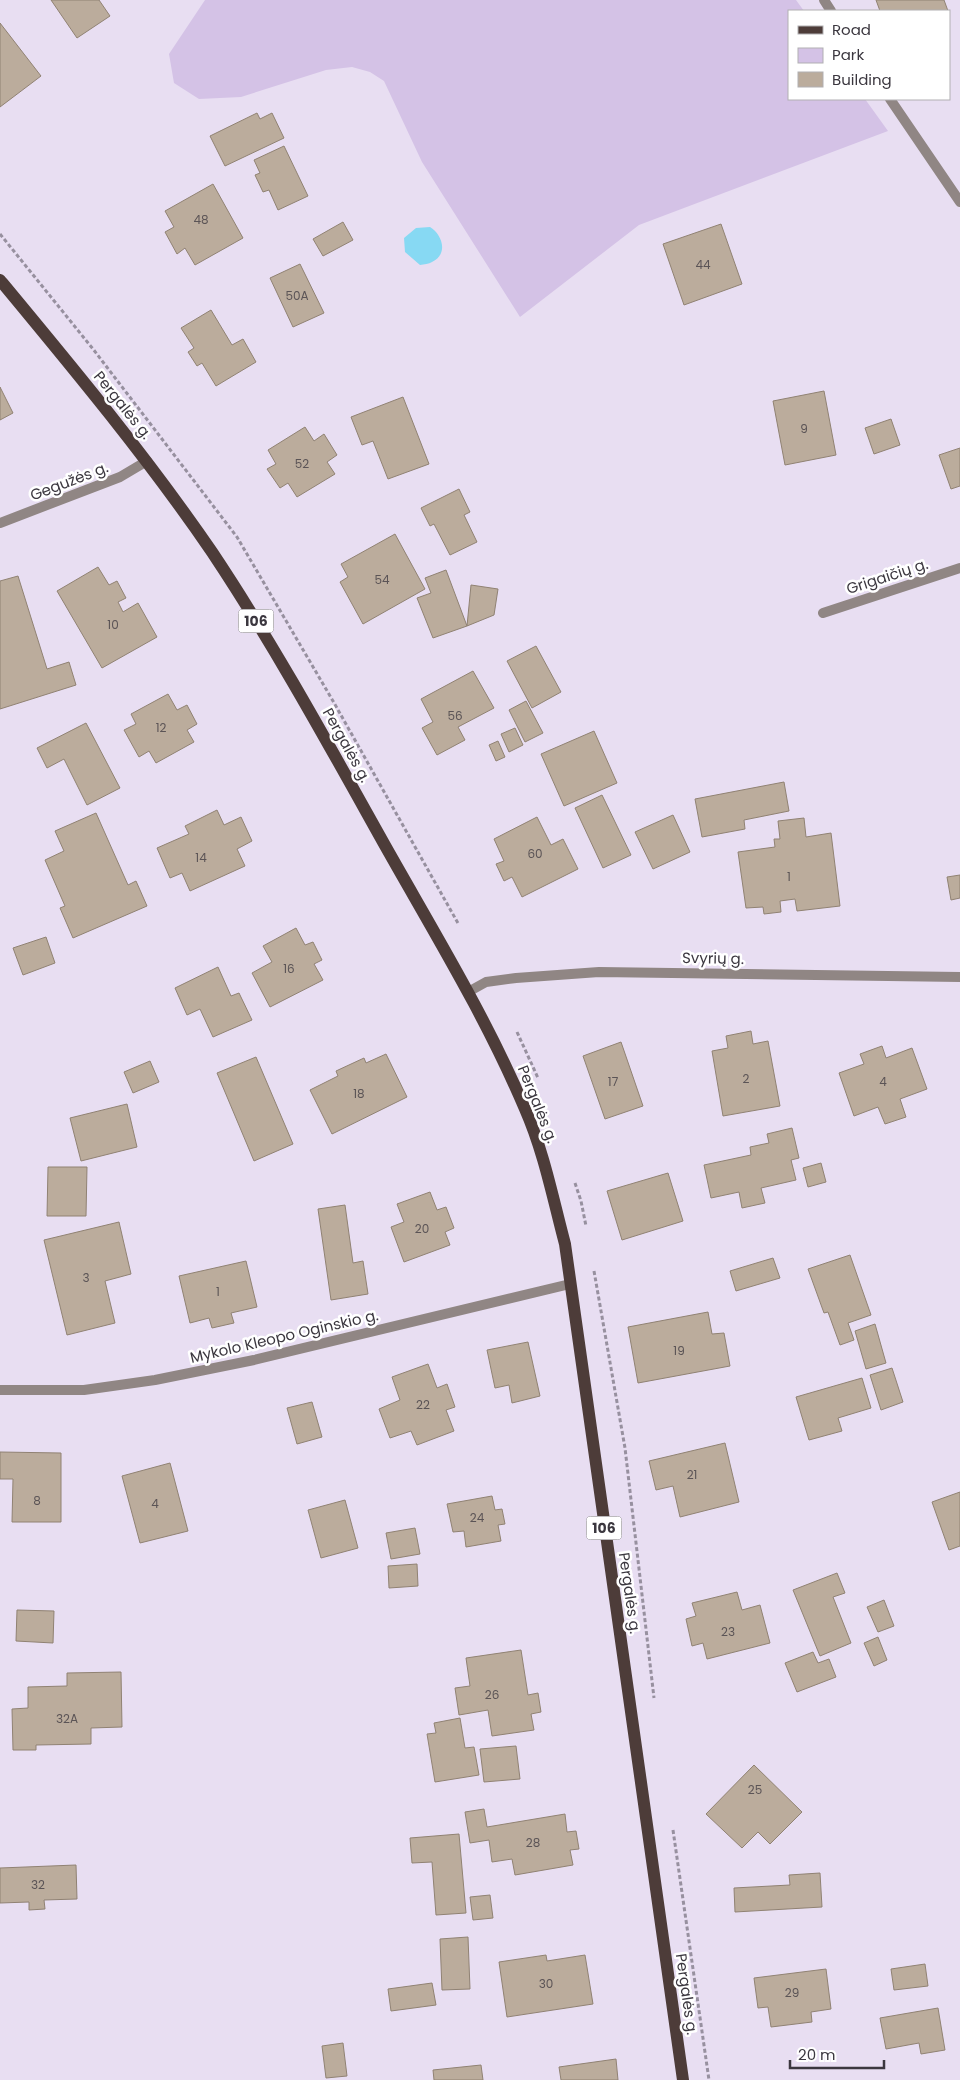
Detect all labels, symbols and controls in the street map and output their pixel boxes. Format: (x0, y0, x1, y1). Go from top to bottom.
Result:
legend (788, 10, 950, 100)
text: Road (832, 19, 871, 40)
text: Park (832, 44, 864, 65)
text: Building (832, 69, 892, 90)
house number: 48 (193, 211, 209, 228)
house number: 44 (695, 256, 711, 273)
house number: 50A (285, 287, 309, 304)
street label: Pergalės g. (89, 367, 157, 443)
house number: 9 (800, 420, 808, 437)
house number: 52 (295, 455, 309, 472)
street label: Gegužės g. (27, 457, 111, 505)
street label: Grigaičių g. (844, 553, 930, 599)
house number: 54 (374, 571, 390, 588)
road number: 106 (238, 610, 274, 632)
house number: 10 (107, 616, 119, 633)
street label: Pergalės g. (318, 704, 376, 786)
house number: 56 (447, 707, 463, 724)
house number: 12 (156, 719, 166, 736)
house number: 60 (527, 845, 543, 862)
house number: 14 (195, 849, 207, 866)
house number: 1 (787, 868, 791, 885)
street label: Svyrių g. (682, 947, 744, 969)
house number: 16 (283, 960, 295, 977)
street label: Pergalės g. (513, 1062, 563, 1146)
house number: 2 (743, 1070, 750, 1087)
house number: 17 (608, 1073, 619, 1090)
house number: 4 (879, 1073, 887, 1090)
house number: 18 (353, 1085, 365, 1102)
house number: 20 (415, 1220, 429, 1237)
house number: 3 (82, 1269, 90, 1286)
house number: 1 (216, 1283, 220, 1300)
street label: Mykolo Kleopo Oginskio g. (188, 1304, 380, 1368)
house number: 19 (673, 1342, 685, 1359)
house number: 22 (416, 1396, 430, 1413)
house number: 21 (687, 1466, 697, 1483)
house number: 8 (33, 1492, 41, 1509)
house number: 4 (151, 1495, 159, 1512)
house number: 24 (470, 1509, 485, 1526)
road number: 106 (586, 1516, 622, 1540)
street label: Pergalės g. (614, 1551, 646, 1635)
house number: 23 (721, 1623, 735, 1640)
house number: 26 (485, 1686, 499, 1703)
house number: 32A (56, 1710, 78, 1727)
house number: 25 (748, 1781, 762, 1798)
house number: 28 (526, 1834, 540, 1851)
house number: 32 (31, 1876, 45, 1893)
street label: Pergalės g. (671, 1952, 703, 2036)
house number: 30 (539, 1975, 553, 1992)
house number: 29 (785, 1984, 799, 2001)
scale bar (790, 2038, 884, 2070)
text: 20 m (798, 2044, 836, 2065)

